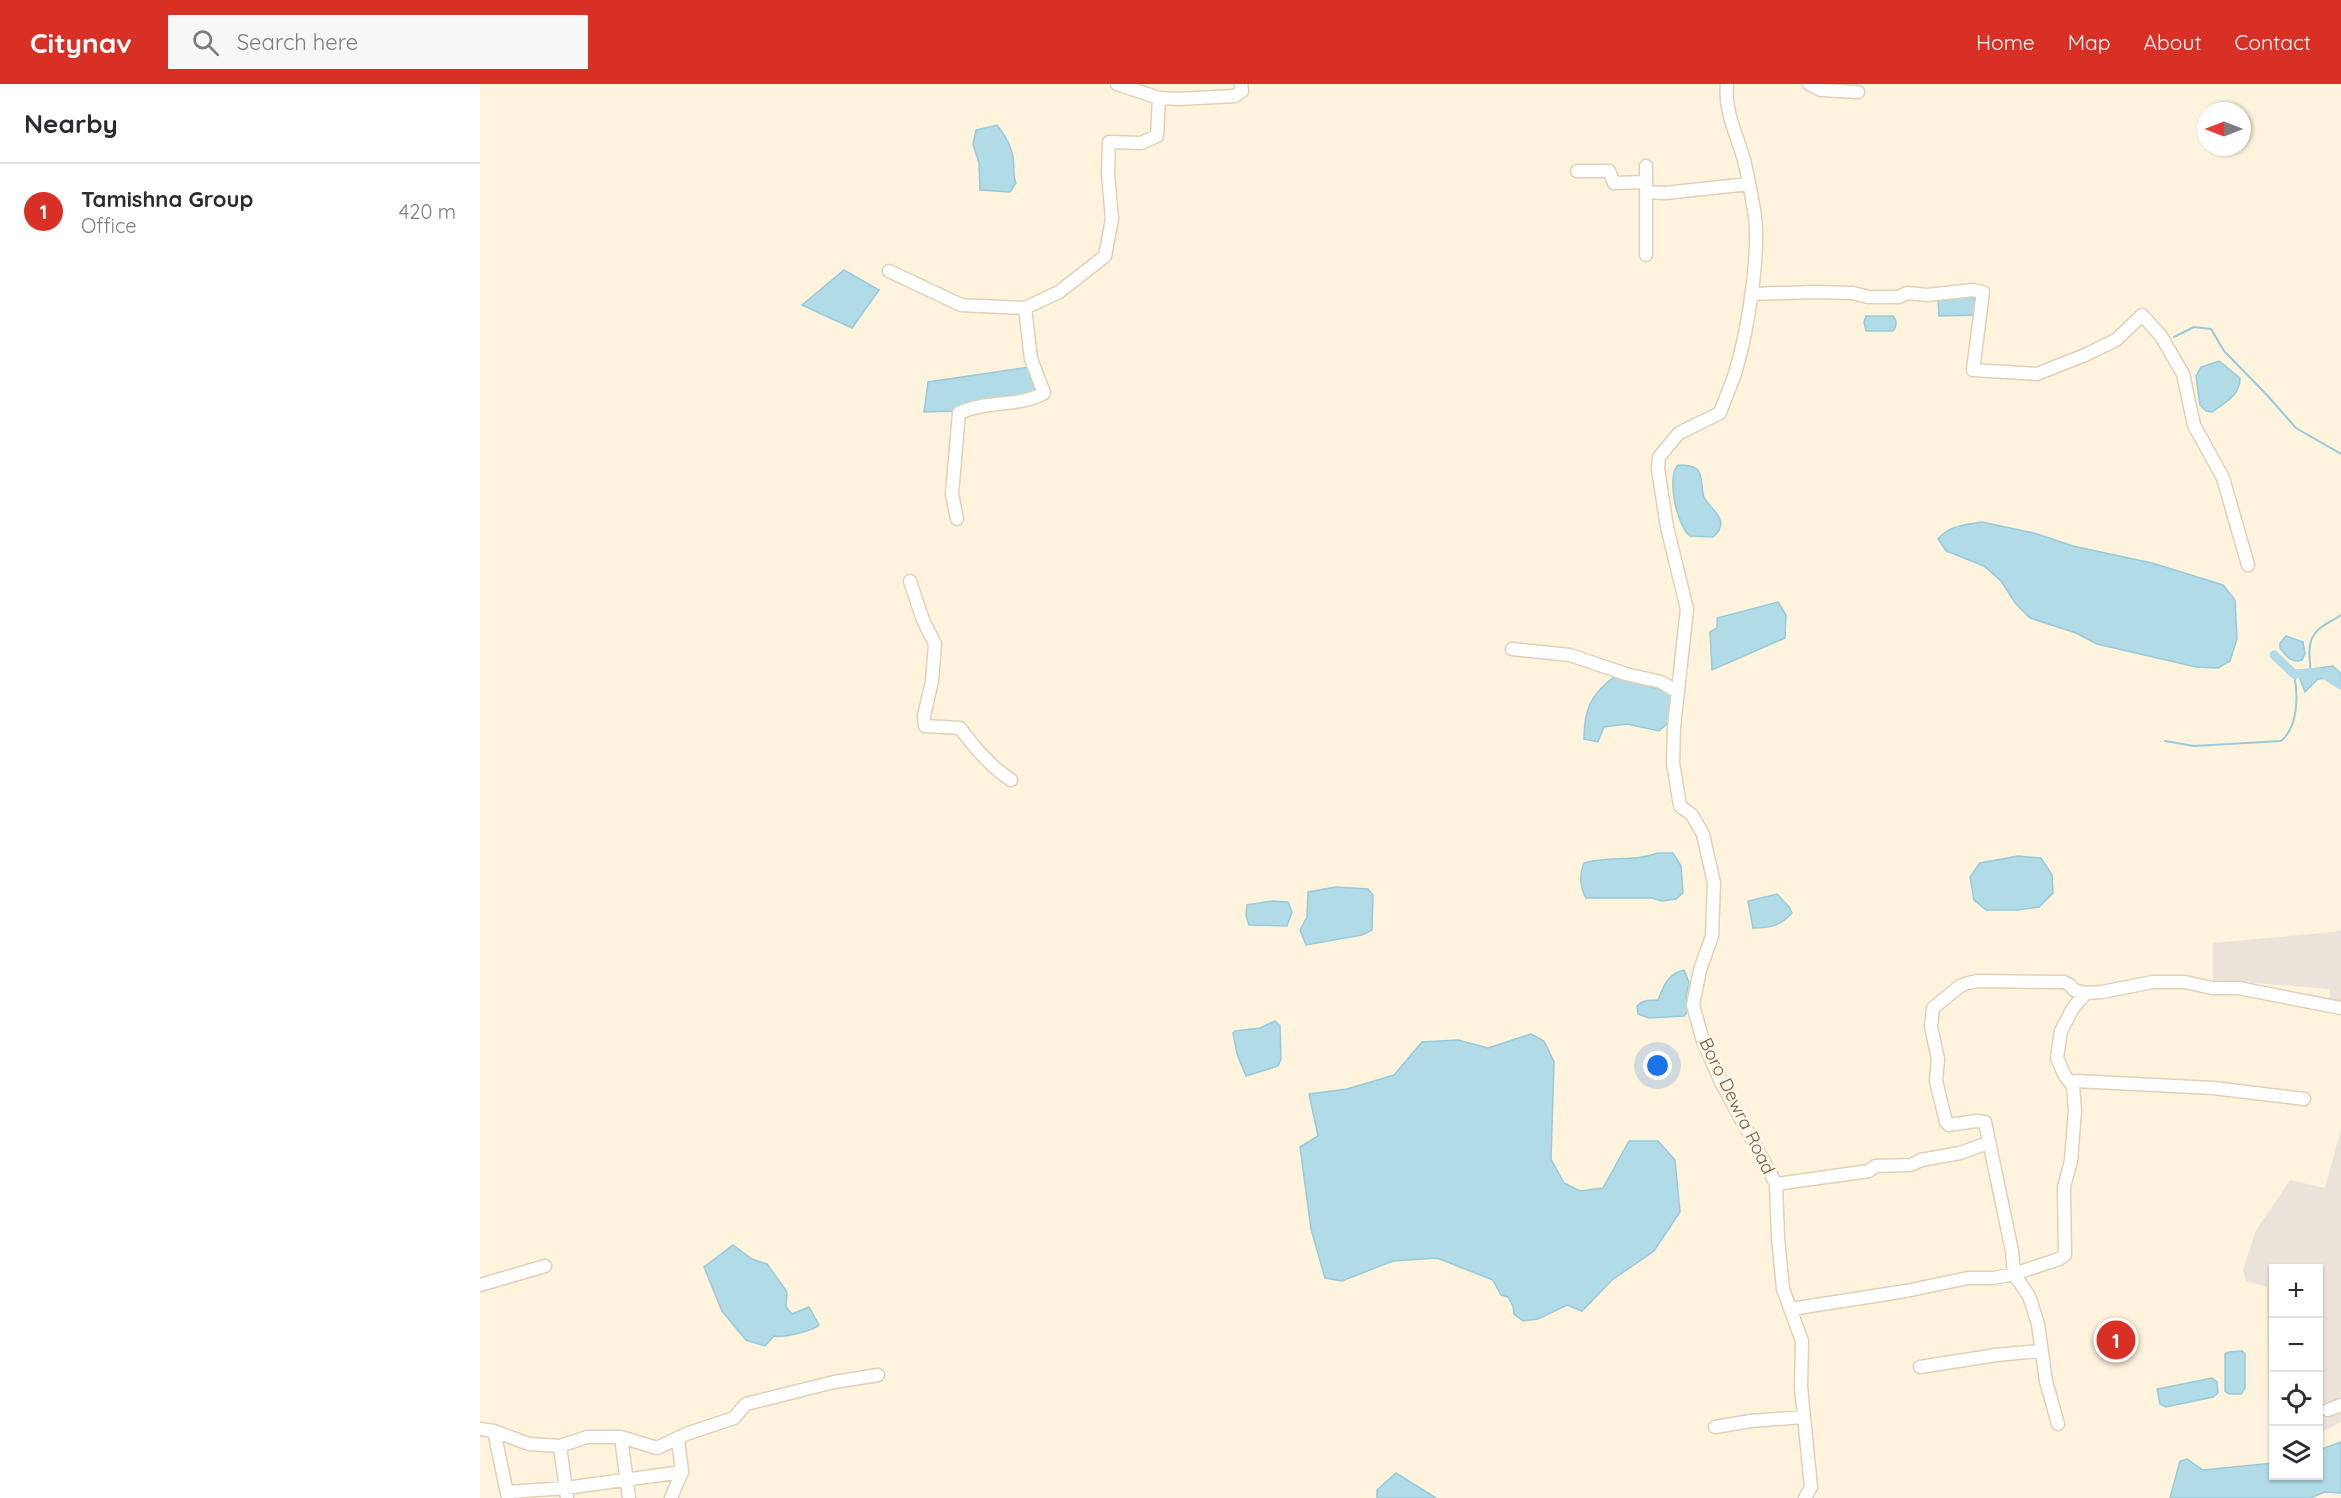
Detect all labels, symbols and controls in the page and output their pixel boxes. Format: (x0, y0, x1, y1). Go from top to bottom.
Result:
search box (168, 15, 588, 69)
text: Citynav (30, 25, 132, 60)
icon: search (189, 26, 222, 59)
text: Search here (237, 28, 358, 56)
text: Home (1976, 29, 2035, 55)
text: Map (2068, 29, 2111, 55)
text: About (2144, 29, 2202, 55)
text: Contact (2235, 29, 2311, 55)
north arrow (2197, 102, 2251, 156)
text: Nearby (24, 107, 118, 140)
text: Tamishna Group (81, 185, 253, 213)
text: 1 (40, 199, 47, 224)
text: 420 m (399, 199, 456, 224)
text: Office (81, 213, 137, 238)
street label: Boro Dewra Road (1694, 1034, 1780, 1178)
your location (1643, 1051, 1672, 1080)
map controls (2269, 1264, 2323, 1480)
button: + (2269, 1264, 2323, 1318)
pin: 1 (2096, 1318, 2136, 1362)
button: − (2269, 1318, 2323, 1372)
button: locate (2269, 1372, 2323, 1426)
button: layers (2269, 1426, 2323, 1480)

